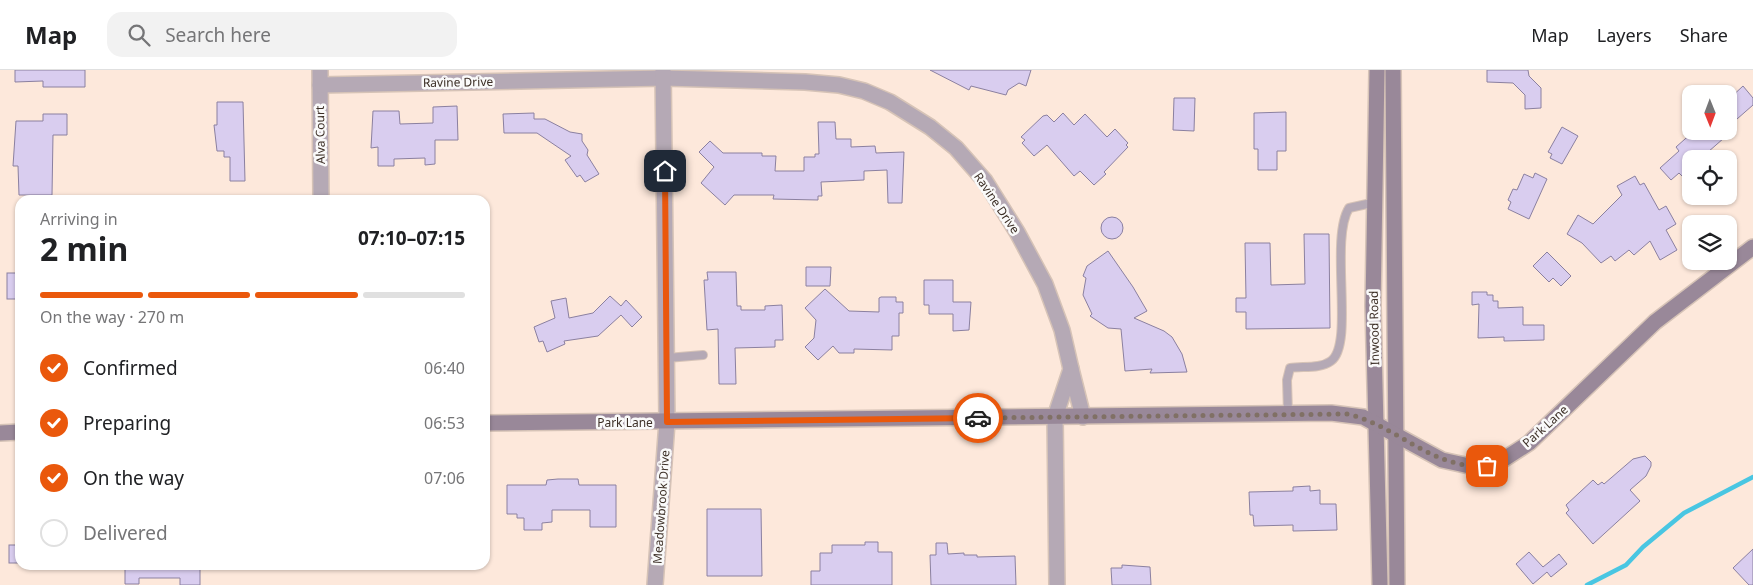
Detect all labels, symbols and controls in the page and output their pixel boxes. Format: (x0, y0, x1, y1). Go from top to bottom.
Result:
search box (107, 12, 457, 57)
text: Map (25, 18, 77, 51)
icon: search (125, 21, 153, 49)
text: Search here (165, 22, 271, 48)
text: Map (1531, 23, 1569, 47)
text: Layers (1597, 23, 1652, 47)
text: Share (1680, 23, 1728, 47)
street label: Ravine Drive (423, 73, 494, 91)
north arrow (1682, 85, 1738, 140)
map controls (1682, 85, 1737, 270)
street label: Alva Court (311, 105, 329, 164)
pin (644, 150, 686, 192)
button: locate (1682, 150, 1737, 205)
icon: home (651, 157, 679, 185)
street label: Ravine Drive (970, 169, 1024, 237)
text: Arriving in (40, 208, 118, 230)
button: layers (1682, 215, 1737, 270)
text: 07:10–07:15 (358, 225, 465, 251)
text: 2 min (40, 227, 128, 270)
street label: Inwood Road (1365, 290, 1383, 366)
text: On the way · 270 m (40, 306, 184, 328)
icon: check (40, 354, 68, 382)
text: Confirmed (83, 355, 178, 381)
text: 06:40 (424, 357, 465, 379)
courier (953, 393, 1003, 443)
street label: Park Lane (1519, 401, 1572, 451)
icon: car (964, 404, 992, 432)
icon: check (40, 409, 68, 437)
text: Preparing (83, 410, 171, 436)
text: 06:53 (424, 412, 465, 434)
street label: Park Lane (597, 414, 653, 431)
pin (1466, 445, 1508, 487)
street label: Meadowbrook Drive (649, 449, 673, 564)
icon: bag (1473, 452, 1501, 480)
icon: check (40, 464, 68, 492)
text: On the way (83, 465, 184, 491)
text: 07:06 (424, 467, 465, 489)
text: Delivered (83, 520, 168, 546)

